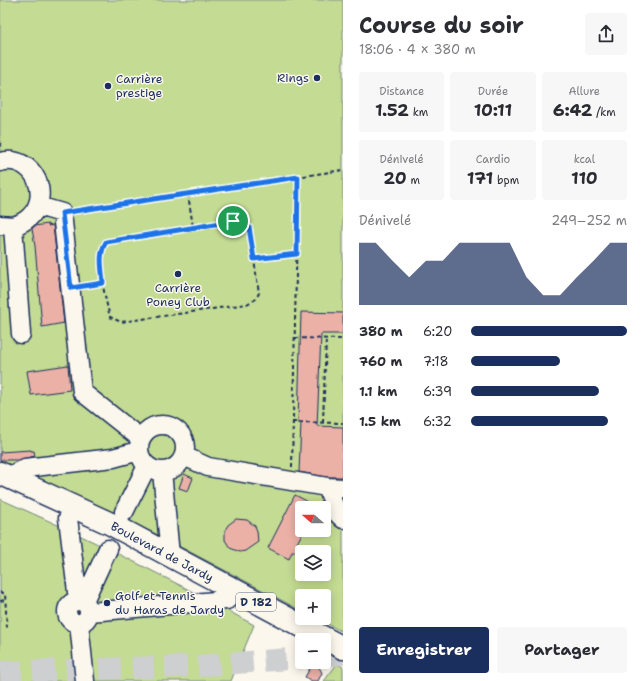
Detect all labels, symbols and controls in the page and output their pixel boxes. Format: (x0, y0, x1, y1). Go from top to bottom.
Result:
text: Course du soir (359, 11, 524, 40)
button: share (585, 13, 627, 55)
text: 18:06 · 4 × 380 m (359, 41, 476, 58)
place label: Rings (277, 70, 309, 86)
place label: Carrière prestige (116, 71, 163, 101)
marker: Rings (312, 73, 322, 83)
marker: Carrière prestige (103, 81, 113, 91)
text: Distance (379, 84, 424, 99)
text: Durée (478, 84, 508, 99)
text: Allure (569, 84, 600, 99)
text: 1.52 (375, 99, 409, 121)
text: 10:11 (474, 99, 512, 121)
text: 6:42 (553, 99, 592, 121)
text: km (409, 105, 428, 120)
text: /km (592, 105, 616, 120)
text: Dénivelé (380, 152, 424, 167)
text: Cardio (476, 152, 510, 167)
text: kcal (574, 152, 595, 167)
text: 20 (383, 167, 407, 189)
text: 171 (467, 167, 493, 189)
text: 110 (571, 167, 598, 189)
text: m (407, 173, 420, 188)
text: bpm (493, 173, 519, 188)
pin (216, 204, 250, 238)
icon: arrive (222, 210, 244, 232)
text: Dénivelé (359, 212, 411, 229)
text: 249–252 m (551, 212, 627, 229)
marker: Carrière Poney Club (173, 269, 183, 279)
place label: Carrière Poney Club (146, 280, 210, 310)
text: 380 m (359, 323, 402, 340)
text: 6:20 (423, 323, 452, 340)
text: 760 m (359, 353, 402, 370)
text: 7:18 (423, 353, 449, 370)
text: 1.1 km (359, 383, 397, 400)
text: 6:39 (423, 383, 452, 400)
text: 1.5 km (359, 413, 401, 430)
text: 6:32 (423, 413, 452, 430)
north arrow (295, 501, 331, 537)
map controls (295, 501, 331, 669)
street label: Boulevard de Jardy (108, 518, 216, 586)
button: layers (295, 545, 331, 581)
place label: Golf et Tennis du Haras de Jardy (115, 588, 224, 618)
button: + (295, 589, 331, 625)
road number: D 182 (236, 593, 276, 611)
marker: Golf et Tennis du Haras de Jardy (102, 598, 112, 608)
button: Enregistrer (359, 627, 489, 673)
button: Partager (497, 627, 627, 673)
button: − (295, 633, 331, 669)

